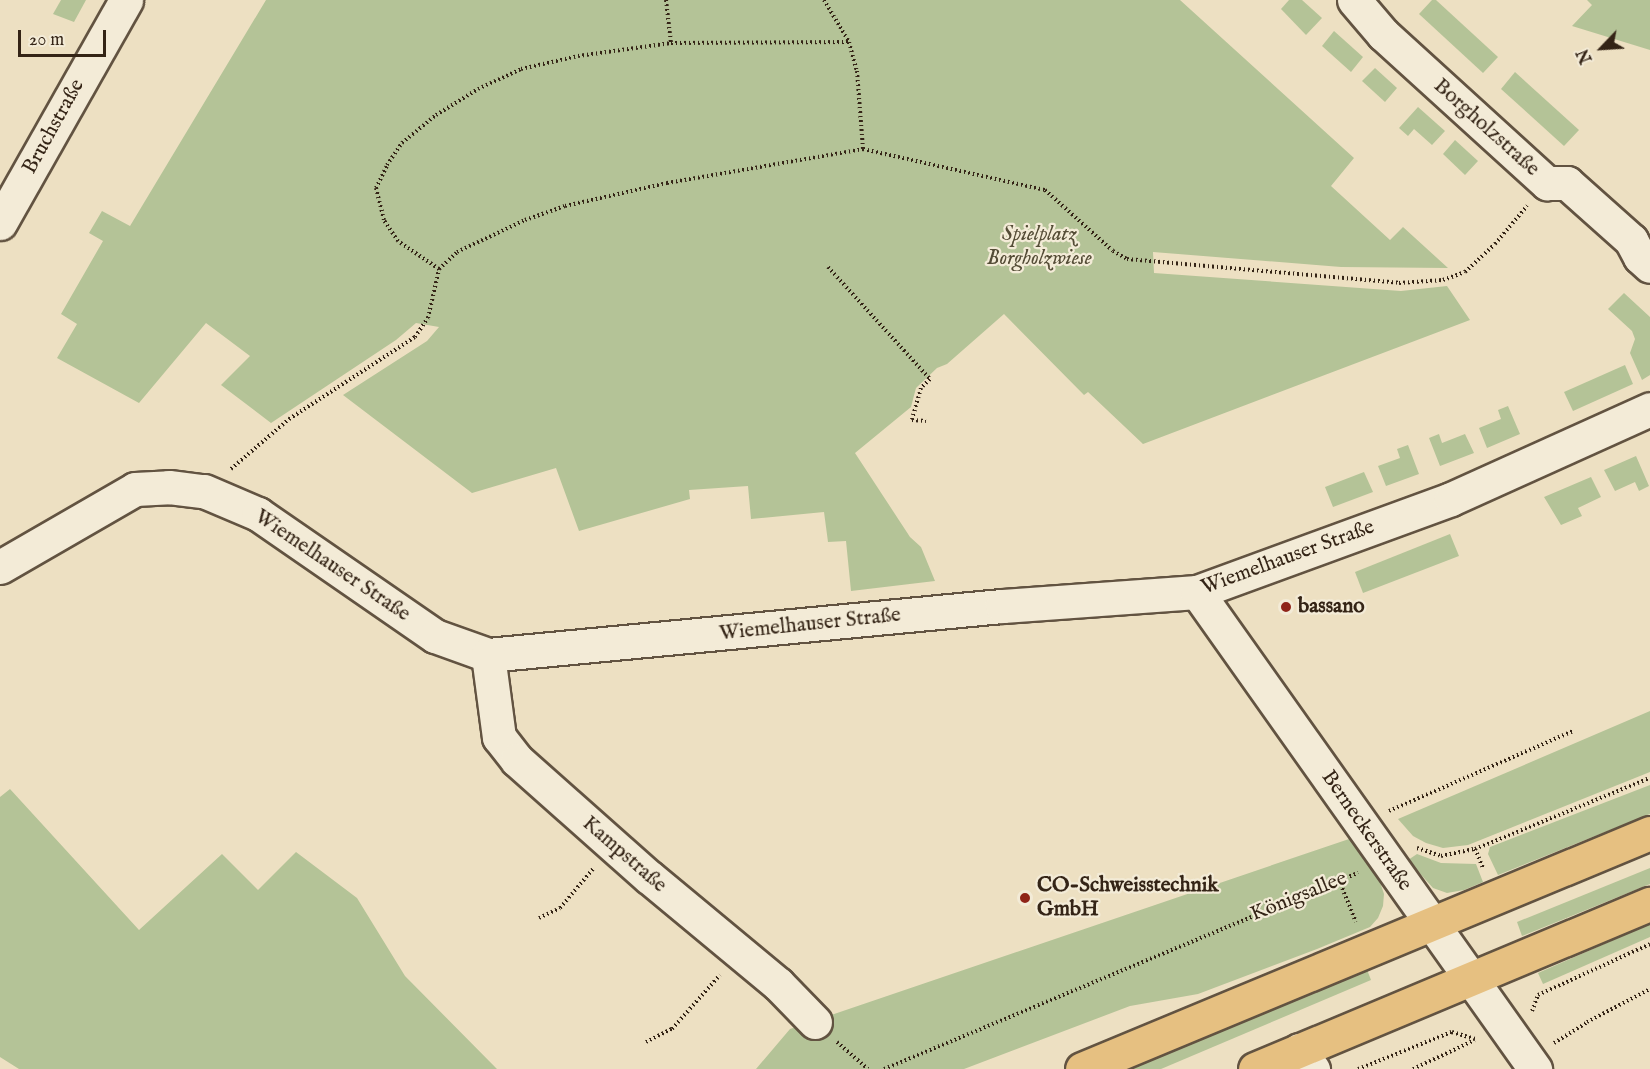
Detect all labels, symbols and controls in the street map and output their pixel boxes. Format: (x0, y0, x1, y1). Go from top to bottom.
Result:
scale bar (21, 18, 110, 56)
north arrow (1572, 18, 1632, 78)
text: 20 m (29, 29, 64, 52)
text: N (1574, 45, 1598, 66)
street label: Borgholzstraße (1428, 74, 1544, 182)
street label: Bruchstraße (18, 75, 90, 179)
park label: Spielplatz Borgholzwiese (986, 222, 1092, 272)
street label: Wiemelhauser Straße (249, 505, 415, 627)
street label: Wiemelhauser Straße (1198, 515, 1378, 601)
place label: bassano (1298, 594, 1365, 620)
marker: bassano (1279, 600, 1293, 614)
street label: Wiemelhauser Straße (718, 603, 902, 647)
street label: Berneckerstraße (1315, 766, 1417, 896)
street label: Kampstraße (577, 811, 671, 899)
street label: Königsallee (1247, 866, 1351, 928)
place label: CO-Schweisstechnik GmbH (1037, 873, 1219, 923)
marker: CO-Schweisstechnik GmbH (1018, 891, 1032, 905)

